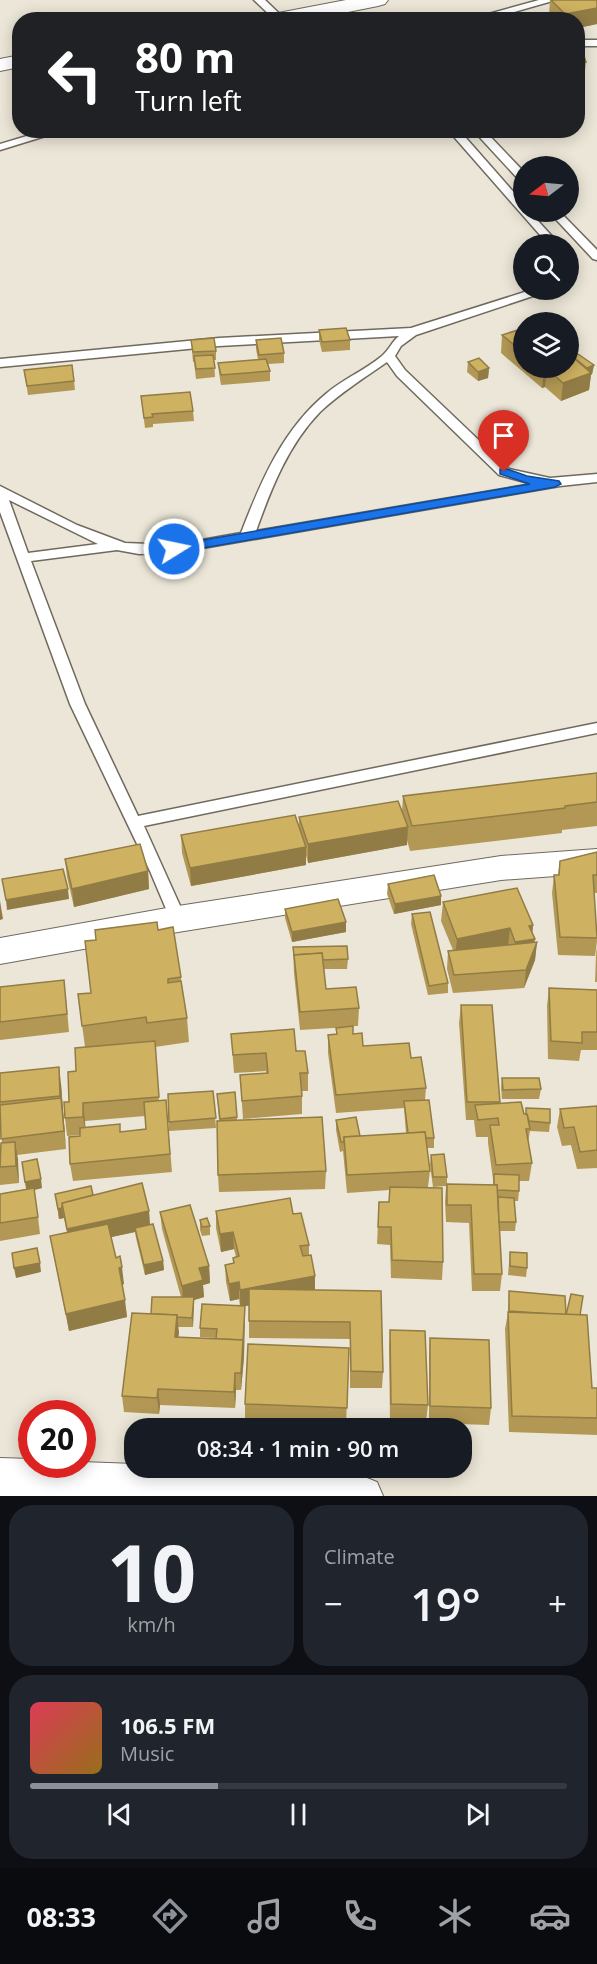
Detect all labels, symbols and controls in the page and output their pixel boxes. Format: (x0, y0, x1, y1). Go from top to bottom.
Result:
text: 80 m (135, 28, 235, 85)
icon: left (36, 36, 114, 114)
text: Turn left (135, 82, 242, 119)
north arrow (513, 156, 579, 222)
map controls (513, 156, 579, 378)
button: search (513, 234, 579, 300)
button: layers (513, 312, 579, 378)
pin (478, 410, 529, 472)
icon: arrive (487, 419, 520, 452)
position arrow (142, 517, 206, 581)
speed limit sign: 20 (18, 1400, 96, 1478)
text: 08:34 · 1 min · 90 m (197, 1433, 399, 1463)
text: 10 (107, 1519, 196, 1625)
text: Climate (324, 1543, 395, 1570)
text: 19° (410, 1573, 481, 1634)
text: − (324, 1581, 343, 1626)
text: + (548, 1581, 567, 1626)
text: km/h (127, 1611, 176, 1638)
text: 106.5 FM (120, 1710, 215, 1740)
text: Music (120, 1740, 174, 1767)
icon: previous (103, 1798, 136, 1831)
icon: pause (282, 1798, 315, 1831)
icon: next (461, 1798, 494, 1831)
icon: directions (149, 1895, 191, 1937)
icon: music (244, 1895, 286, 1937)
icon: phone (339, 1895, 381, 1937)
icon: climate (434, 1895, 476, 1937)
icon: car (529, 1895, 571, 1937)
text: 08:33 (26, 1898, 96, 1935)

